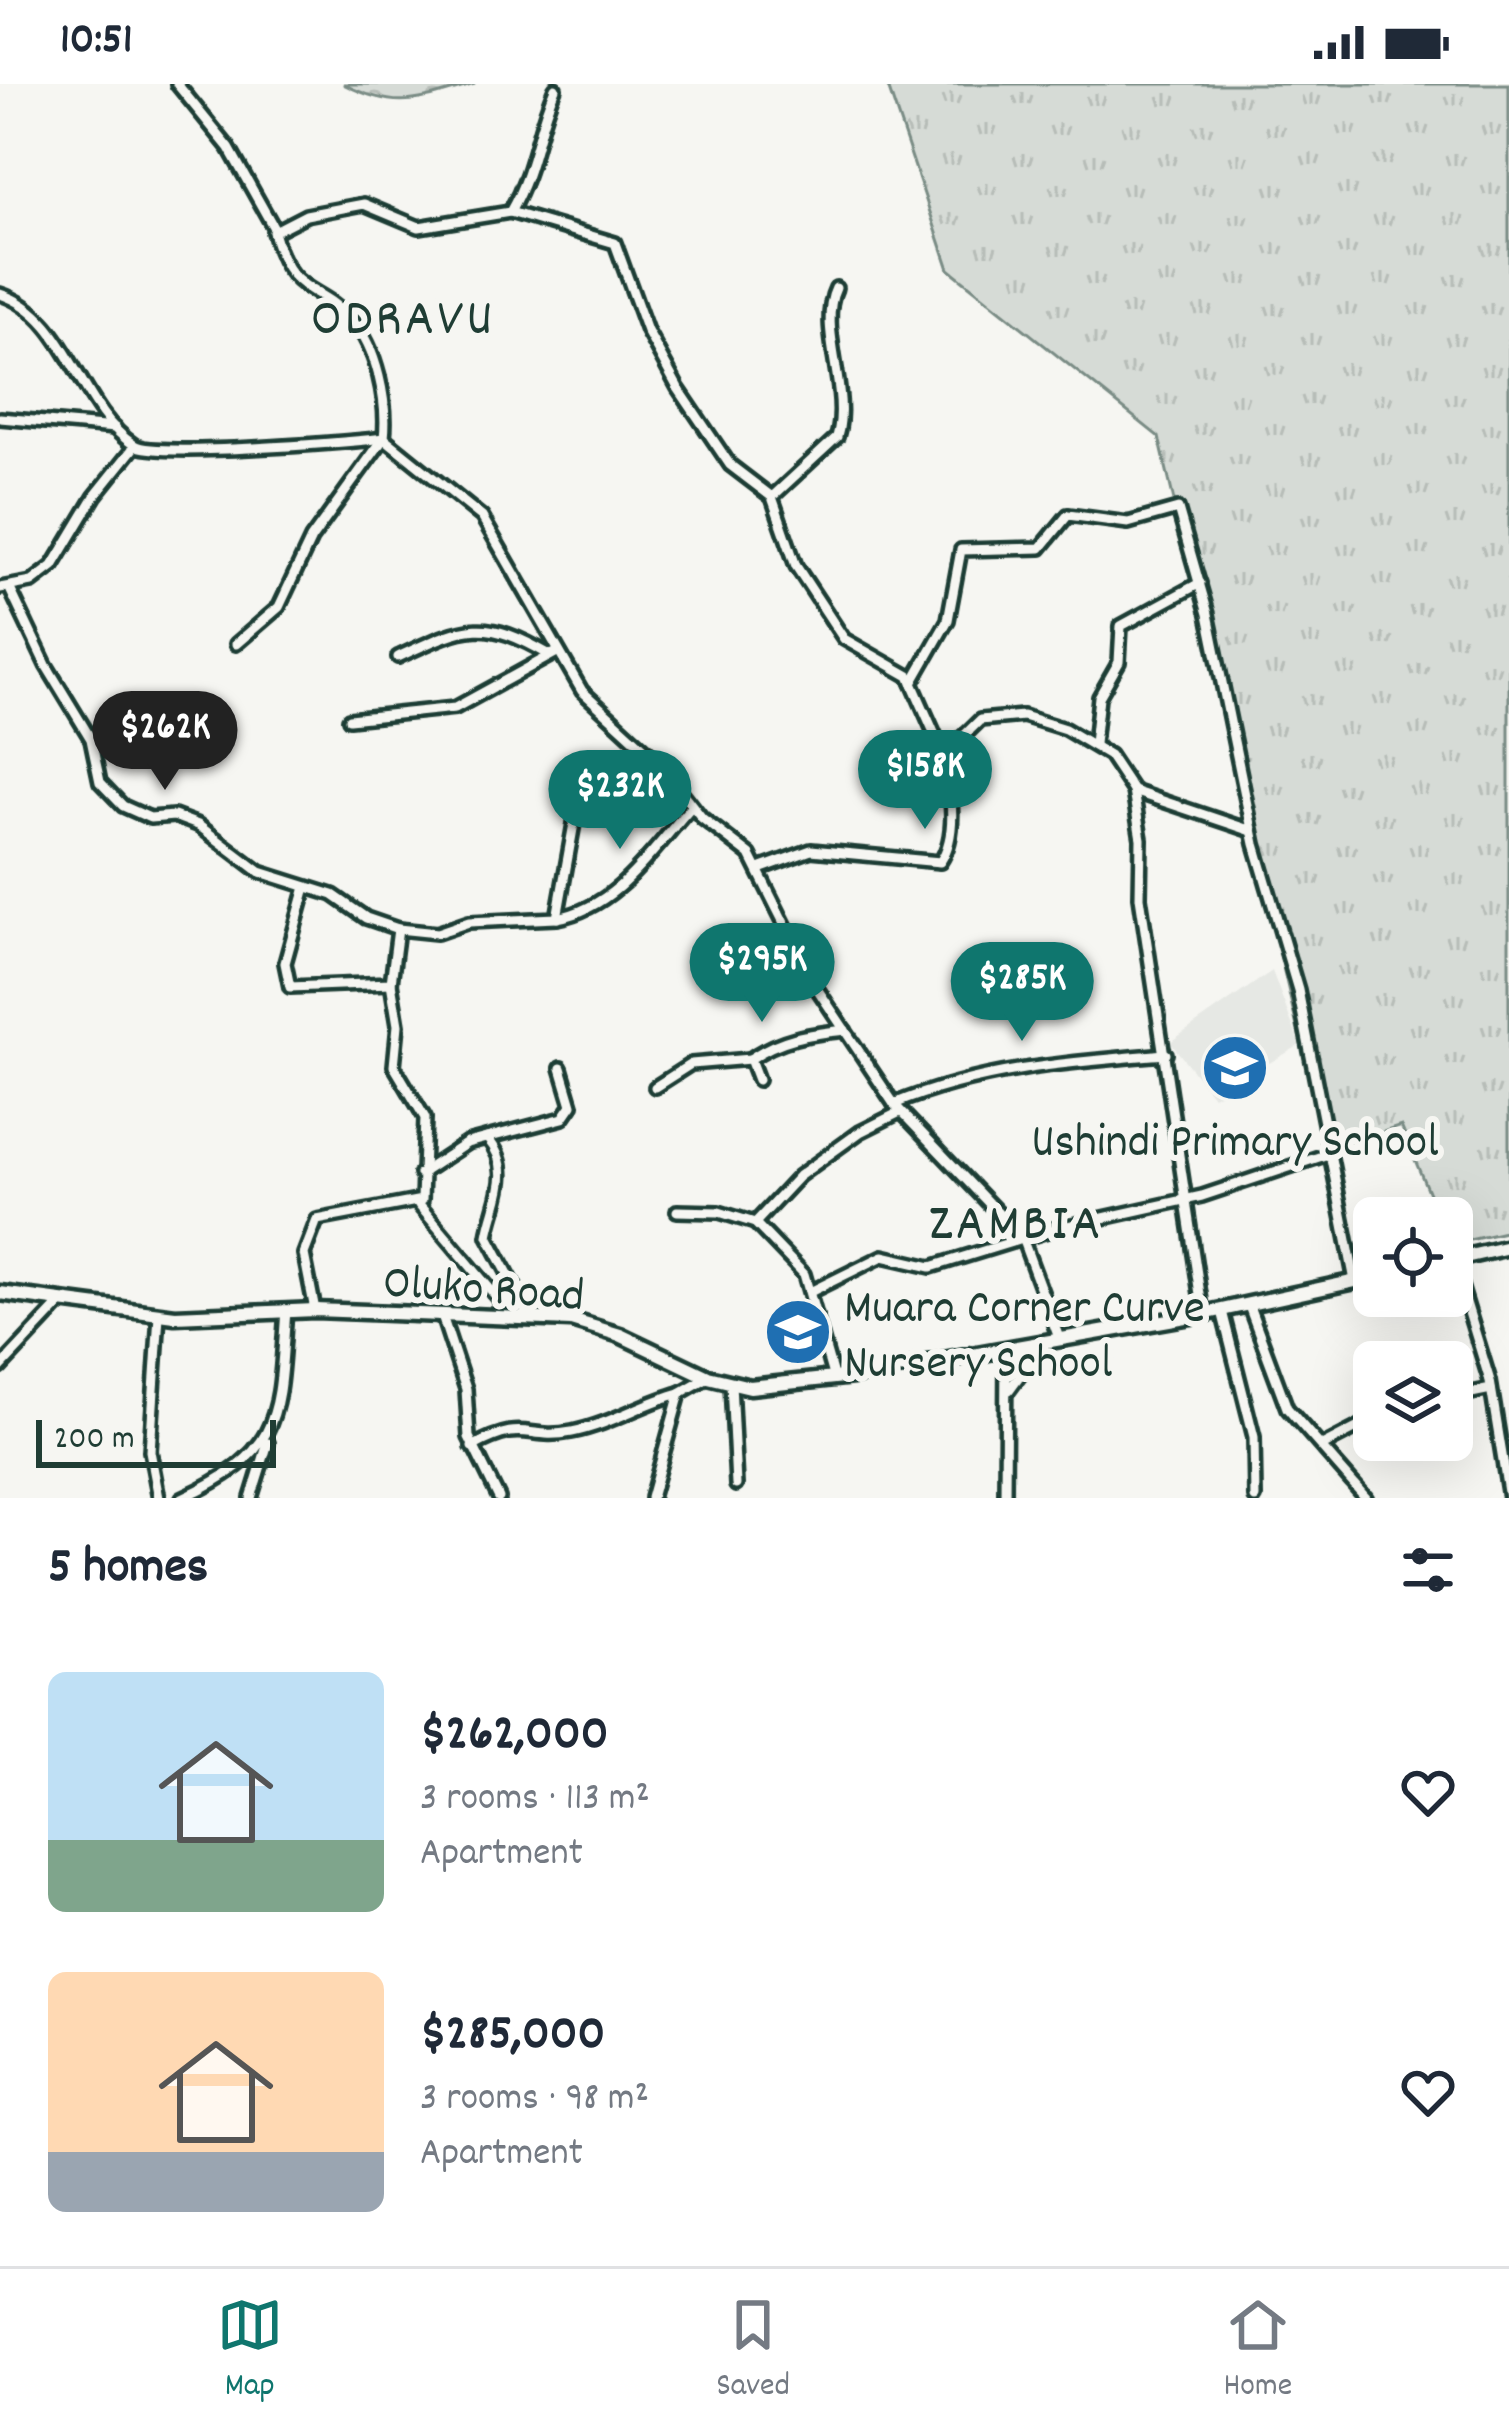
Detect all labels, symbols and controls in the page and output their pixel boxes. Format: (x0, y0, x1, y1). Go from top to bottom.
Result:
text: 10:51 (60, 10, 133, 74)
district label: ODRAVU (311, 284, 495, 361)
pin: $262K (81, 691, 249, 793)
text: $262K (120, 702, 211, 757)
pin: $158K (841, 730, 1009, 832)
text: $158K (885, 741, 965, 796)
pin: $232K (536, 750, 704, 852)
text: $232K (575, 761, 665, 816)
pin: $295K (678, 923, 846, 1025)
text: $295K (717, 934, 807, 989)
pin: $285K (938, 942, 1106, 1044)
text: $285K (978, 953, 1066, 1008)
school or university icon: Ushindi Primary School (1200, 1033, 1270, 1103)
place label: Ushindi Primary School (1031, 1111, 1439, 1180)
district label: ZAMBIA (929, 1189, 1103, 1266)
map controls (1353, 1197, 1473, 1461)
button: locate (1353, 1197, 1473, 1317)
street label: Oluko Road (381, 1251, 586, 1334)
place label: Muara Corner Curve Nursery School (844, 1277, 1205, 1401)
school or university icon: Muara Corner Curve Nursery School (763, 1297, 833, 1367)
button: layers (1353, 1341, 1473, 1461)
scale bar (36, 1414, 276, 1467)
text: 200 m (54, 1417, 135, 1464)
text: 5 homes (48, 1534, 208, 1606)
icon: filters (1395, 1537, 1461, 1603)
text: $262,000 (420, 1701, 609, 1773)
icon: home (144, 1720, 288, 1864)
icon: heart (1395, 1759, 1461, 1825)
text: 3 rooms · 113 m² (420, 1773, 650, 1828)
text: Apartment (420, 1828, 583, 1883)
text: $285,000 (420, 2001, 605, 2073)
icon: home (144, 2020, 288, 2164)
icon: heart (1395, 2059, 1461, 2125)
text: 3 rooms · 98 m² (420, 2073, 649, 2128)
text: Apartment (420, 2128, 583, 2183)
tab: Map (217, 2292, 283, 2411)
tab: Saved (716, 2292, 790, 2411)
tab: Home (1223, 2292, 1292, 2411)

